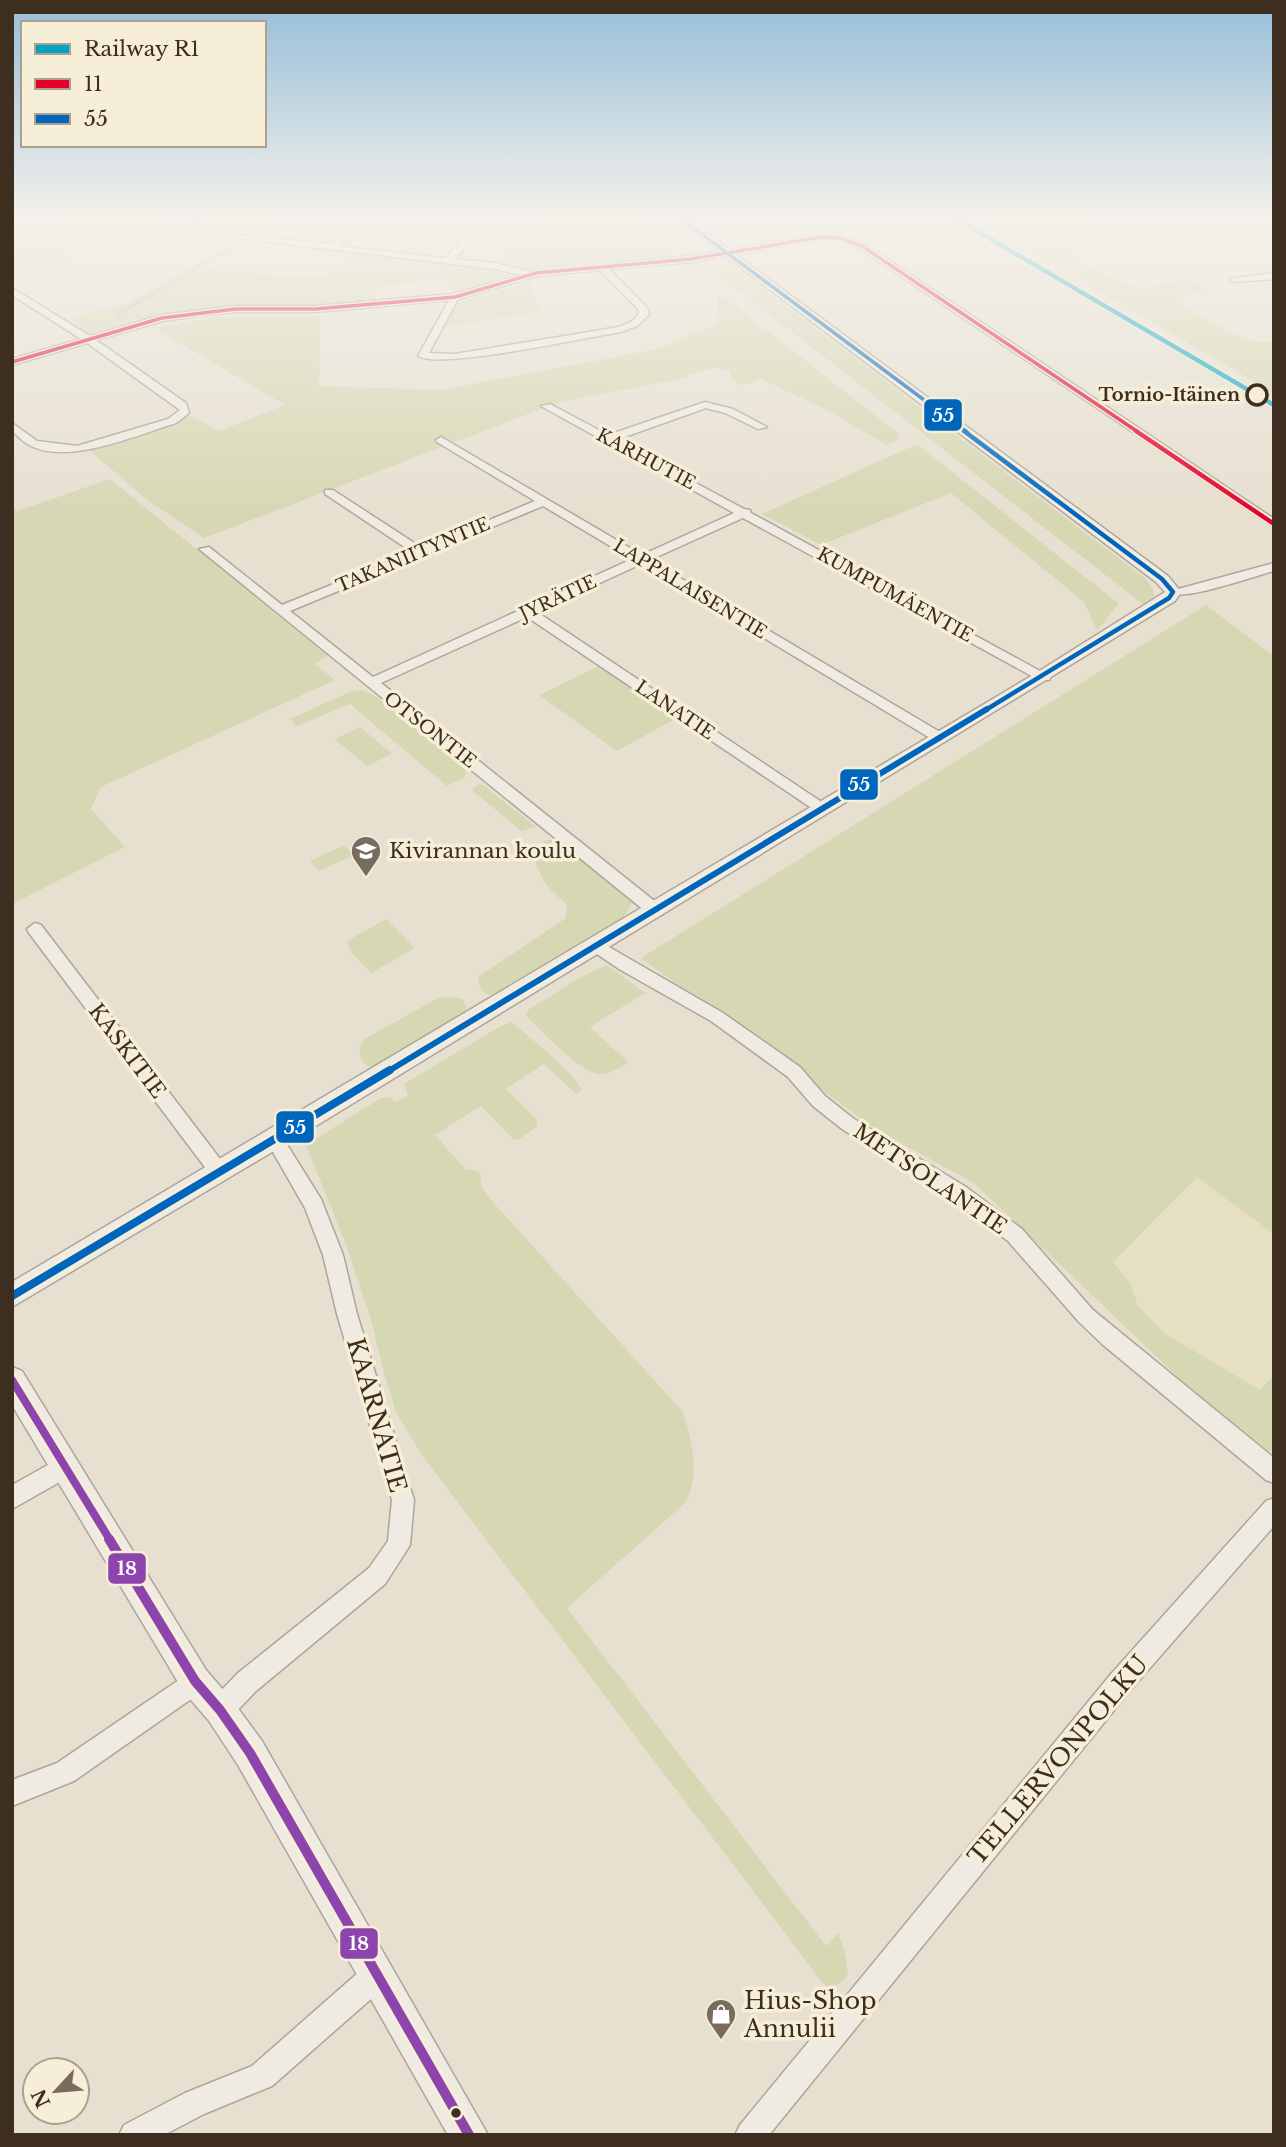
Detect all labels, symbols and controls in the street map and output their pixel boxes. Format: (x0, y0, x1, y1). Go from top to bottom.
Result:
legend (21, 21, 266, 147)
text: Railway R1 (84, 36, 200, 62)
text: 11 (84, 71, 103, 97)
text: 55 (84, 106, 108, 132)
place label: Tornio-Itäinen (1098, 384, 1240, 406)
marker: Tornio-Itäinen (1246, 384, 1268, 406)
line badge: 55 (923, 398, 963, 432)
text: 55 (932, 404, 954, 427)
street label: KARHUTIE (593, 424, 699, 494)
street label: TAKANIITYNTIE (333, 513, 493, 597)
street label: LAPPALAISENTIE (609, 535, 771, 643)
street label: KUMPUMÄENTIE (813, 542, 977, 647)
street label: JYRÄTIE (514, 570, 600, 626)
street label: LANATIE (631, 676, 719, 744)
street label: OTSONTIE (380, 687, 480, 773)
line badge: 55 (839, 768, 879, 801)
text: 55 (848, 773, 870, 796)
school or university icon: Kivirannan koulu (349, 834, 383, 878)
place label: Kivirannan koulu (389, 838, 576, 864)
street label: KASKITIE (83, 998, 171, 1104)
line badge: 55 (275, 1110, 315, 1144)
text: 55 (284, 1116, 306, 1139)
street label: METSOLANTIE (848, 1118, 1012, 1240)
street label: KAARNATIE (341, 1334, 413, 1496)
line badge: 18 (107, 1552, 147, 1585)
text: 18 (117, 1557, 137, 1580)
street label: TELLERVONPOLKU (962, 1649, 1154, 1871)
line badge: 18 (339, 1927, 379, 1960)
text: 18 (349, 1932, 369, 1955)
place label: Hius-Shop Annulii (743, 1986, 876, 2043)
shop icon: Hius-Shop Annulii (704, 1997, 738, 2041)
north arrow (21, 2056, 91, 2126)
text: N (27, 2085, 55, 2111)
unlabelled marker (449, 2106, 463, 2120)

